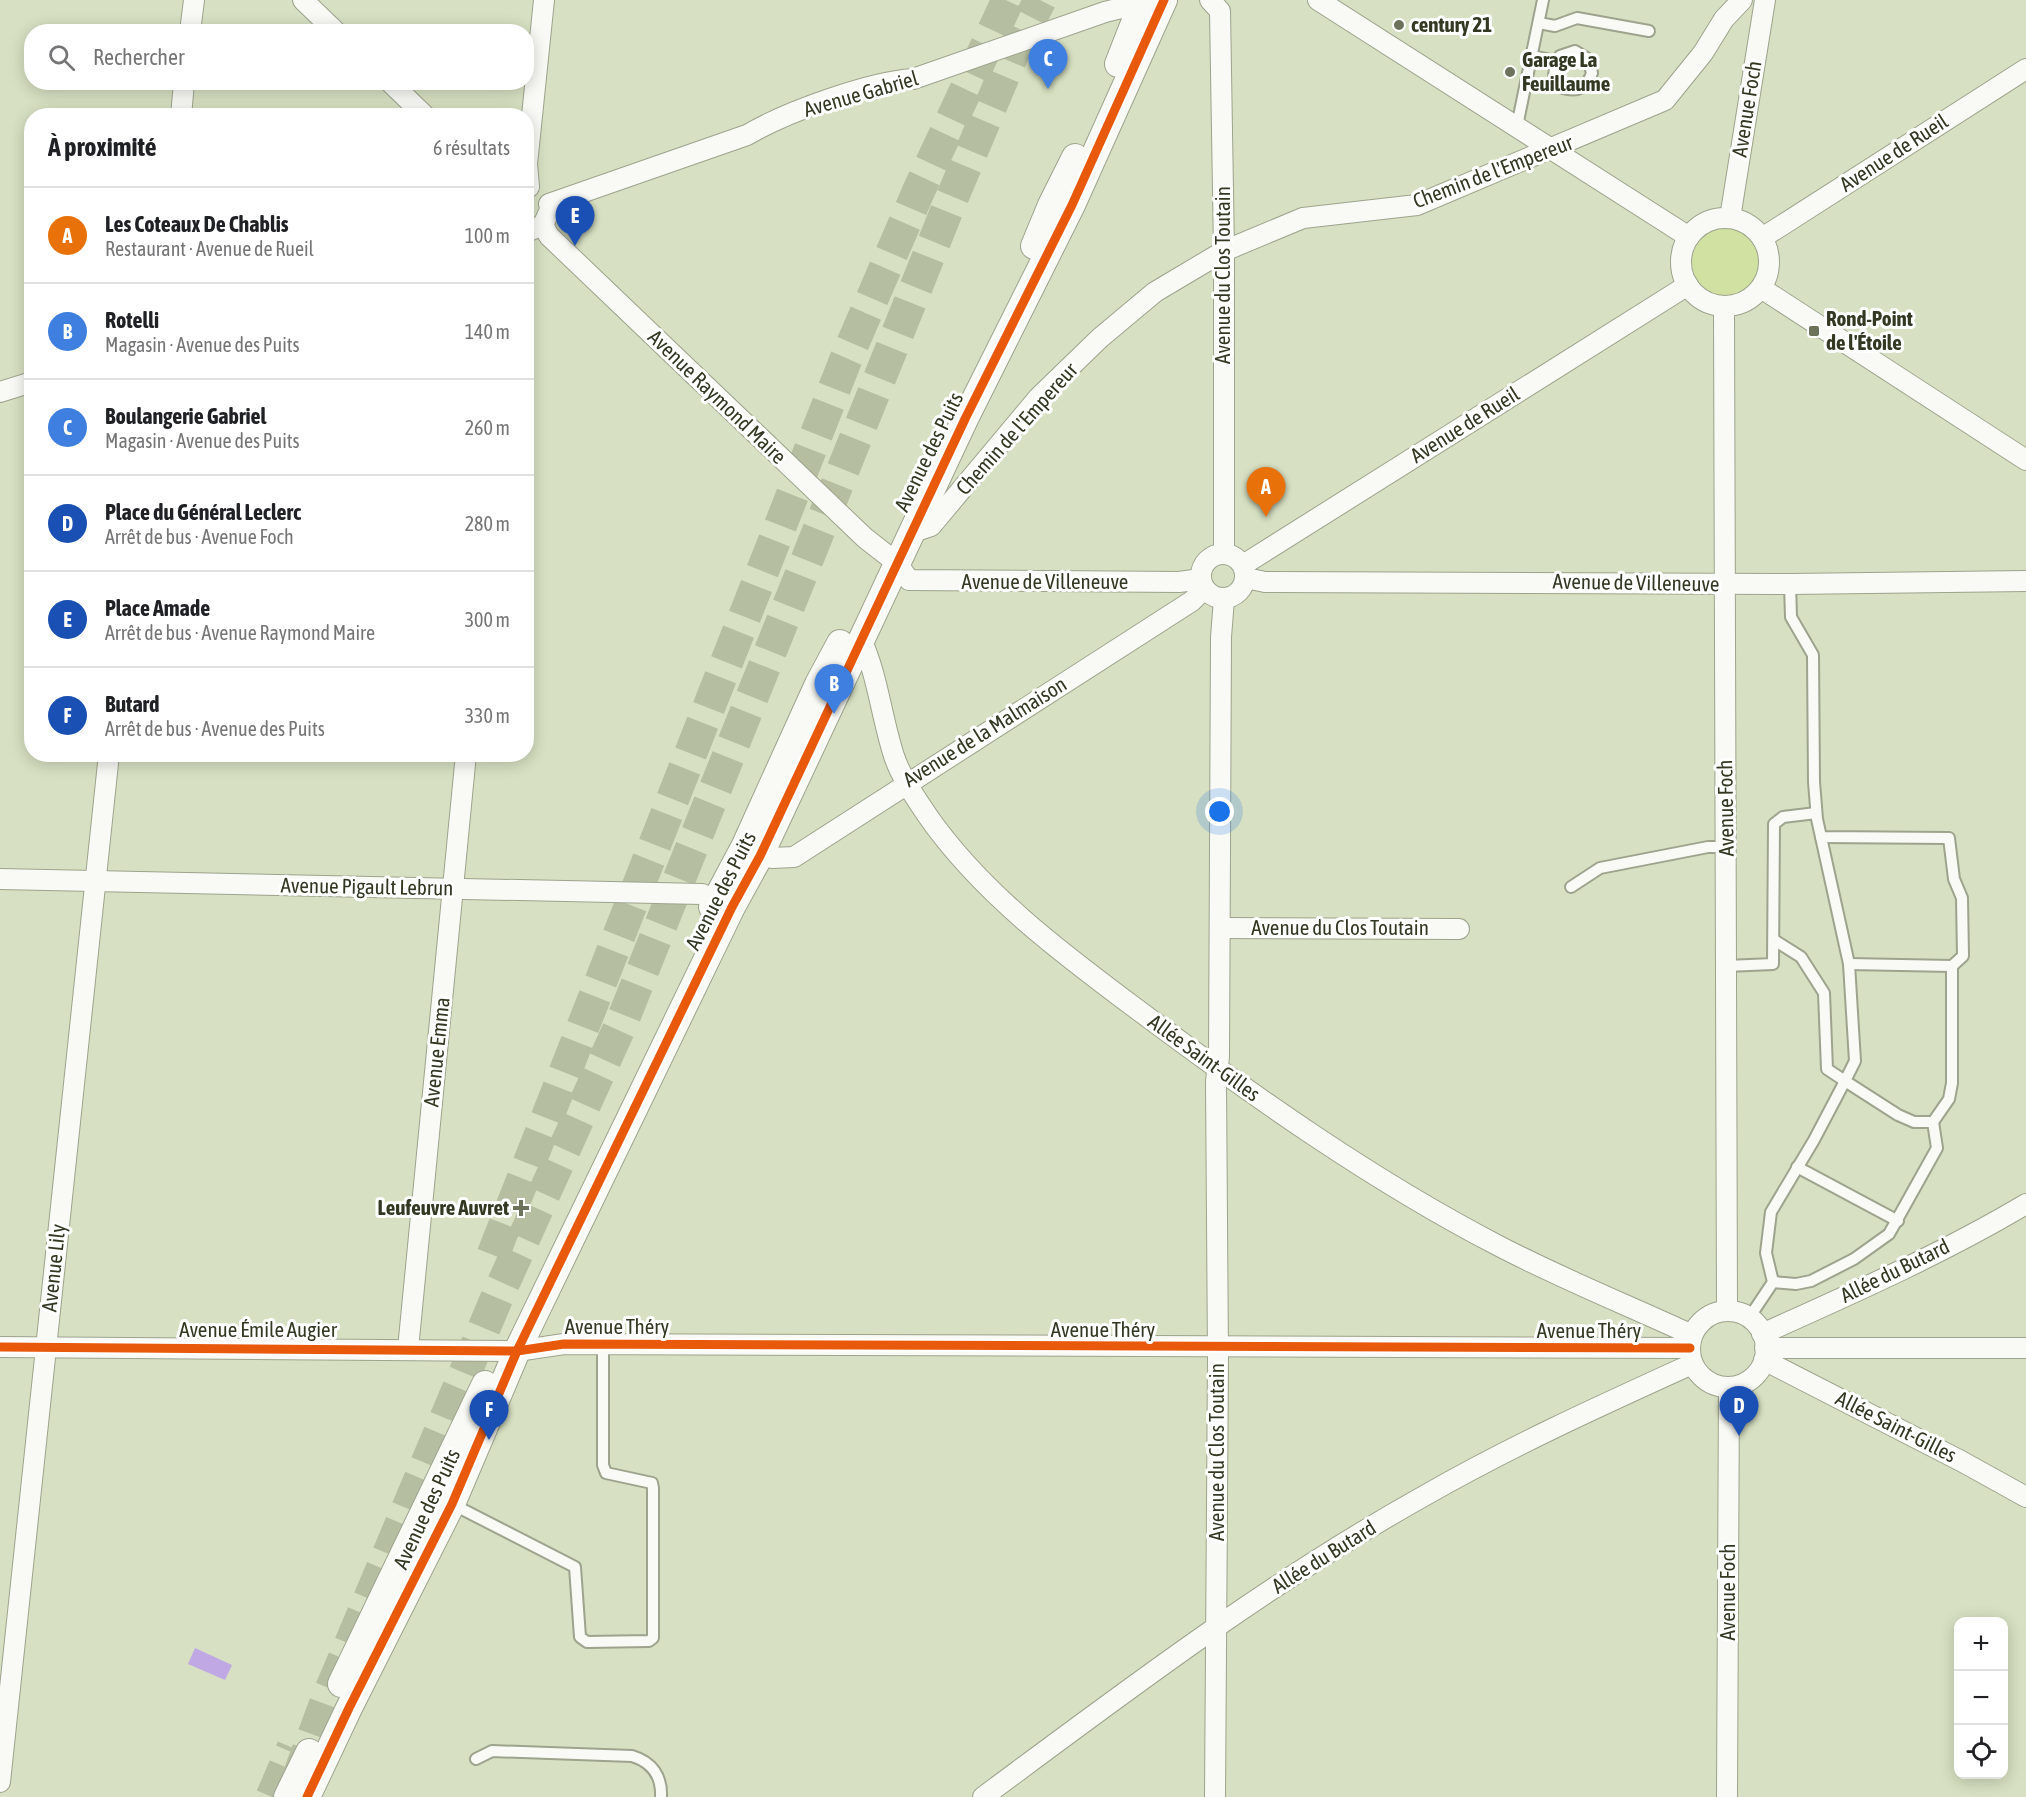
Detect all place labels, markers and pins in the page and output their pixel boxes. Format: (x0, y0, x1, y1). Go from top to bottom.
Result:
place label: century 21 (1411, 12, 1492, 36)
marker: century 21 (1392, 18, 1406, 32)
pin: C (1028, 40, 1068, 89)
place label: Garage La Feuillaume (1522, 47, 1610, 95)
marker: Garage La Feuillaume (1503, 65, 1517, 79)
pin: E (556, 196, 594, 246)
place label: Rond-Point de l'Étoile (1826, 306, 1913, 354)
marker: Rond-Point de l'Étoile (1807, 324, 1821, 338)
pin: A (1246, 468, 1286, 517)
pin: B (814, 664, 854, 714)
place label: Leufeuvre Auvret (378, 1195, 509, 1219)
marker: Leufeuvre Auvret (514, 1201, 528, 1215)
pin: D (1720, 1386, 1758, 1436)
pin: F (470, 1390, 508, 1440)

